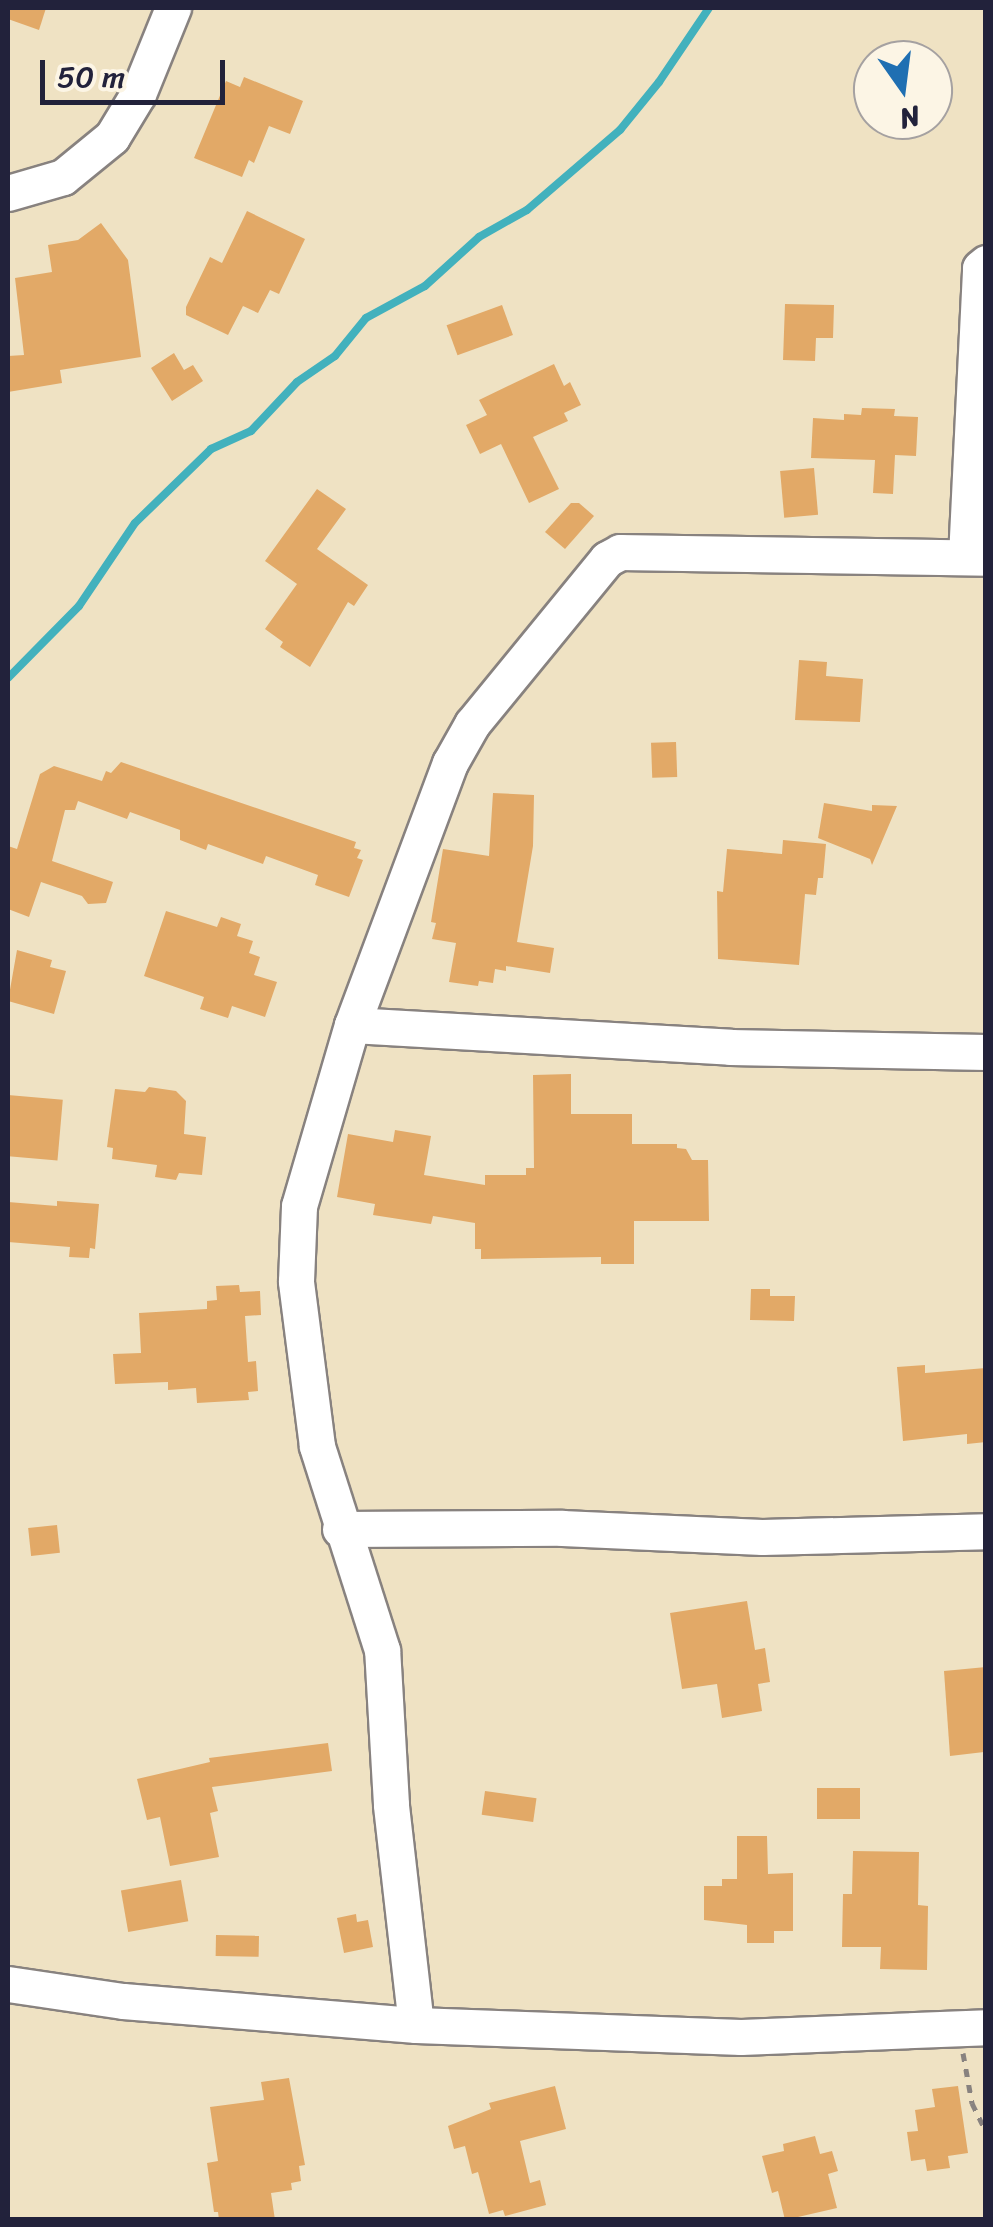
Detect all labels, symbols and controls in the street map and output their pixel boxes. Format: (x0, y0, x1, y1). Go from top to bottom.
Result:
scale bar (45, 40, 230, 102)
north arrow (853, 40, 953, 140)
text: 50 m (57, 50, 125, 104)
text: N (895, 92, 925, 144)

